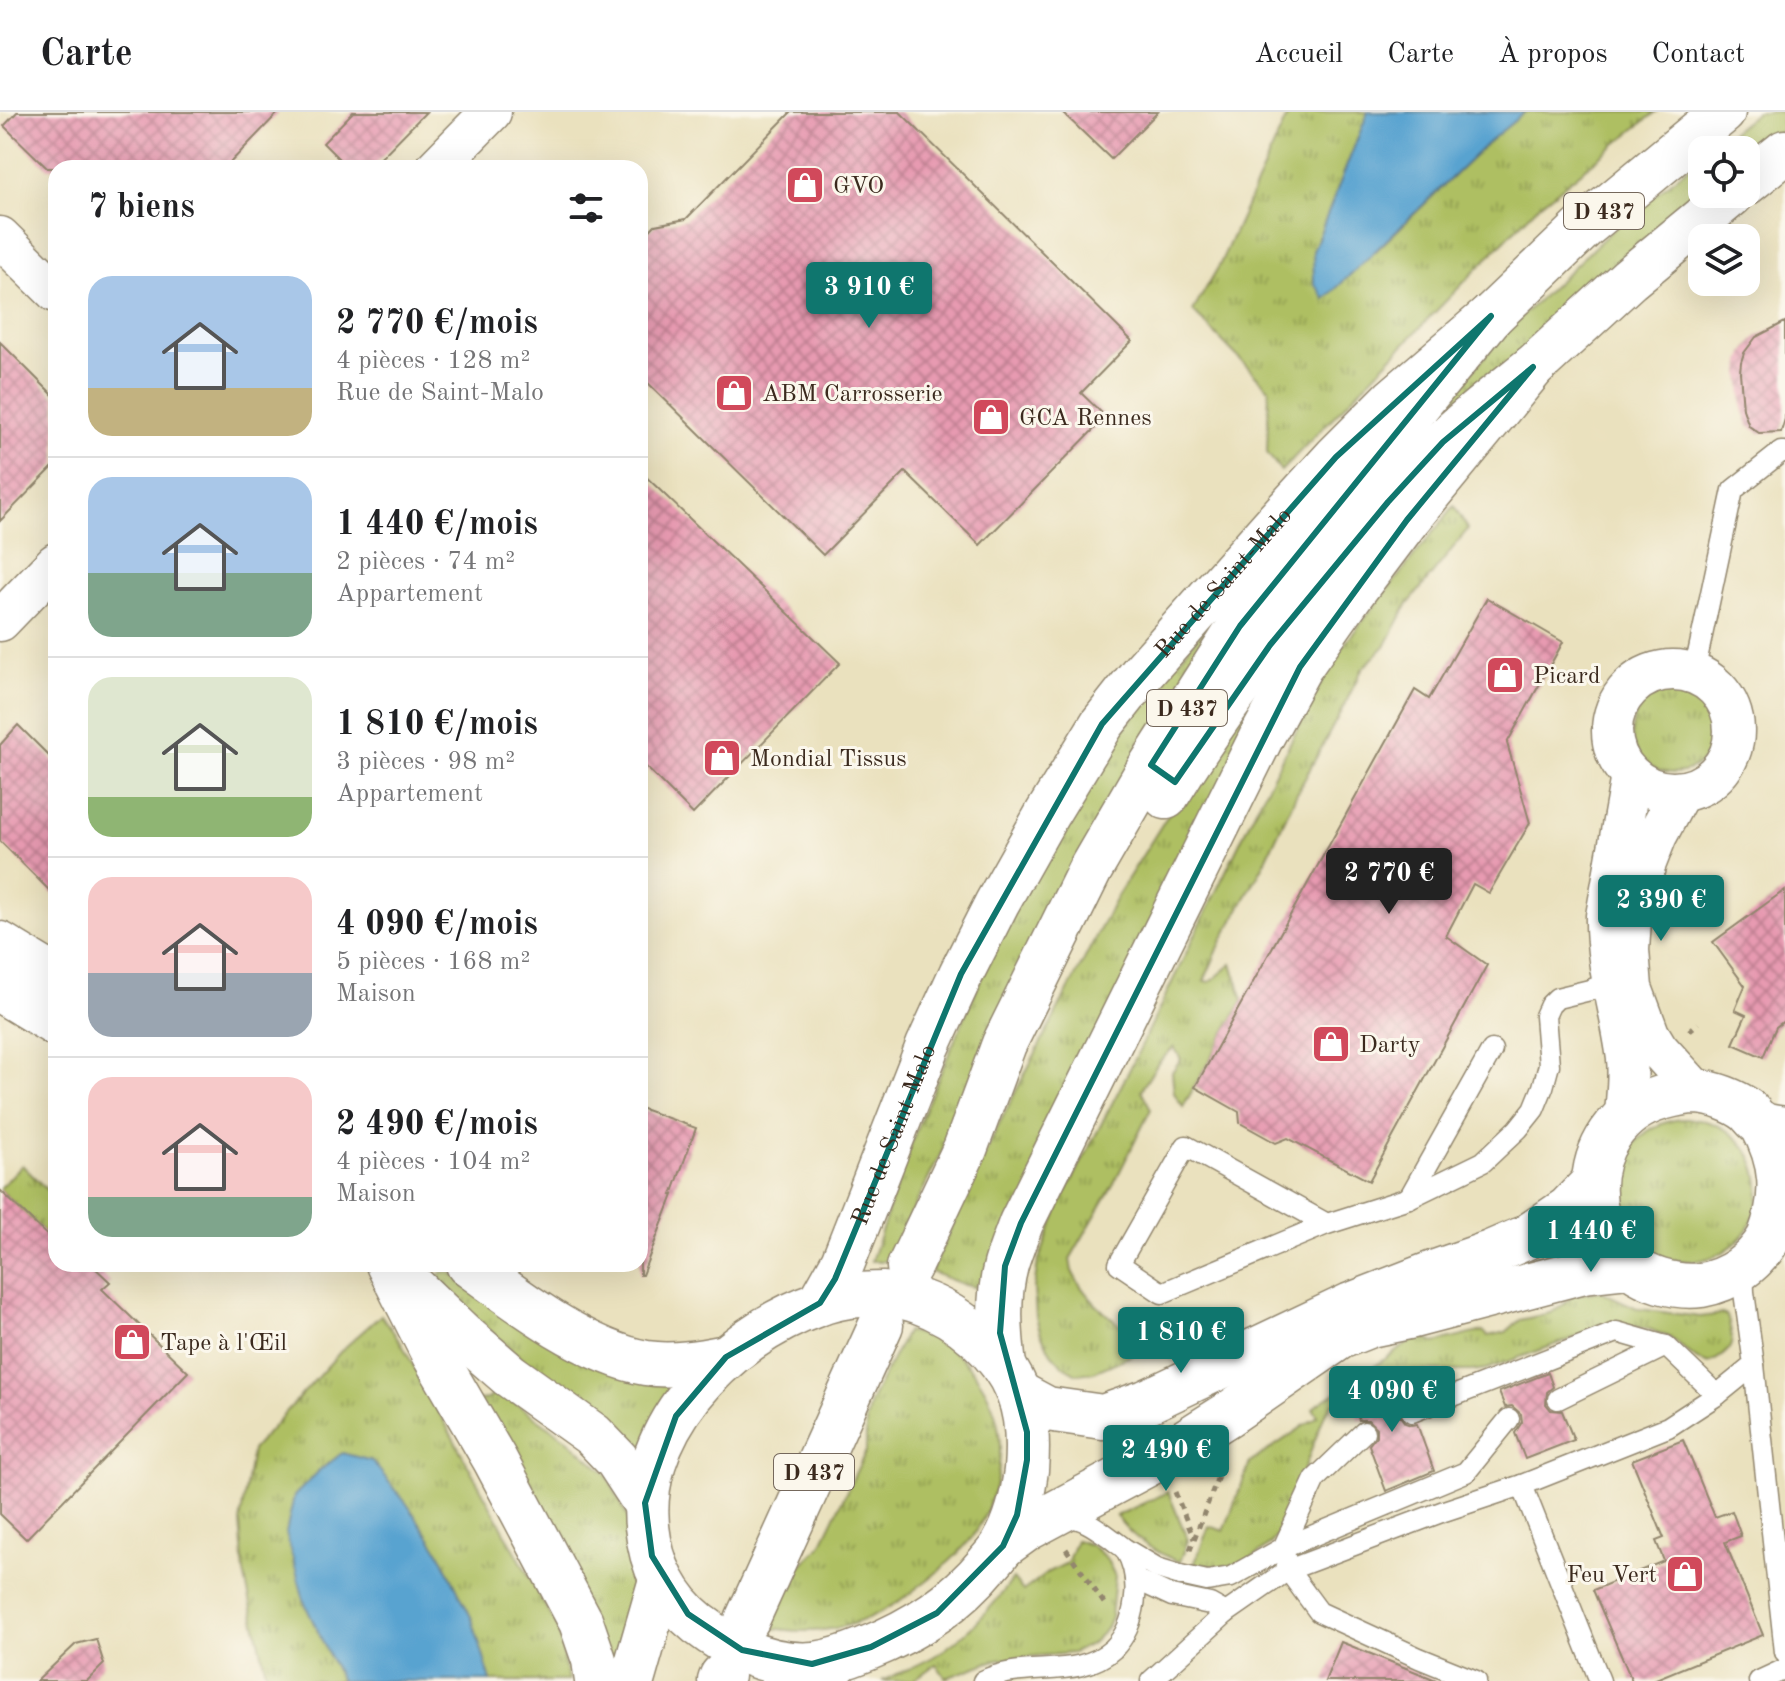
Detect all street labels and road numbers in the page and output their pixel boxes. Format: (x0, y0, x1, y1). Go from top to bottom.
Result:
road number: D 437 (1564, 193, 1644, 229)
street label: Rue de Saint-Malo (1152, 504, 1297, 663)
road number: D 437 (1147, 690, 1227, 726)
street label: Rue de Saint-Malo (849, 1042, 941, 1229)
road number: D 437 (774, 1454, 854, 1490)

